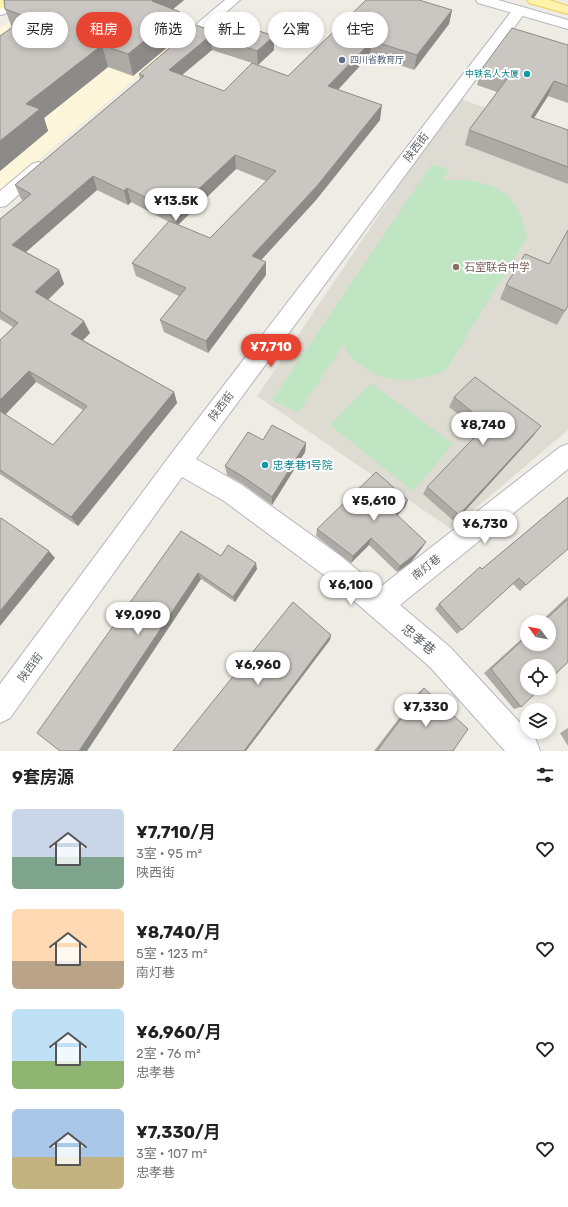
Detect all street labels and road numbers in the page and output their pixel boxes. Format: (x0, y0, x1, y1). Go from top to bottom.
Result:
street label: 陕西街 (401, 130, 432, 164)
street label: 陕西街 (206, 389, 237, 423)
street label: 南灯巷 (409, 552, 443, 583)
street label: 忠孝巷 (399, 621, 438, 658)
street label: 陕西街 (15, 650, 45, 684)

